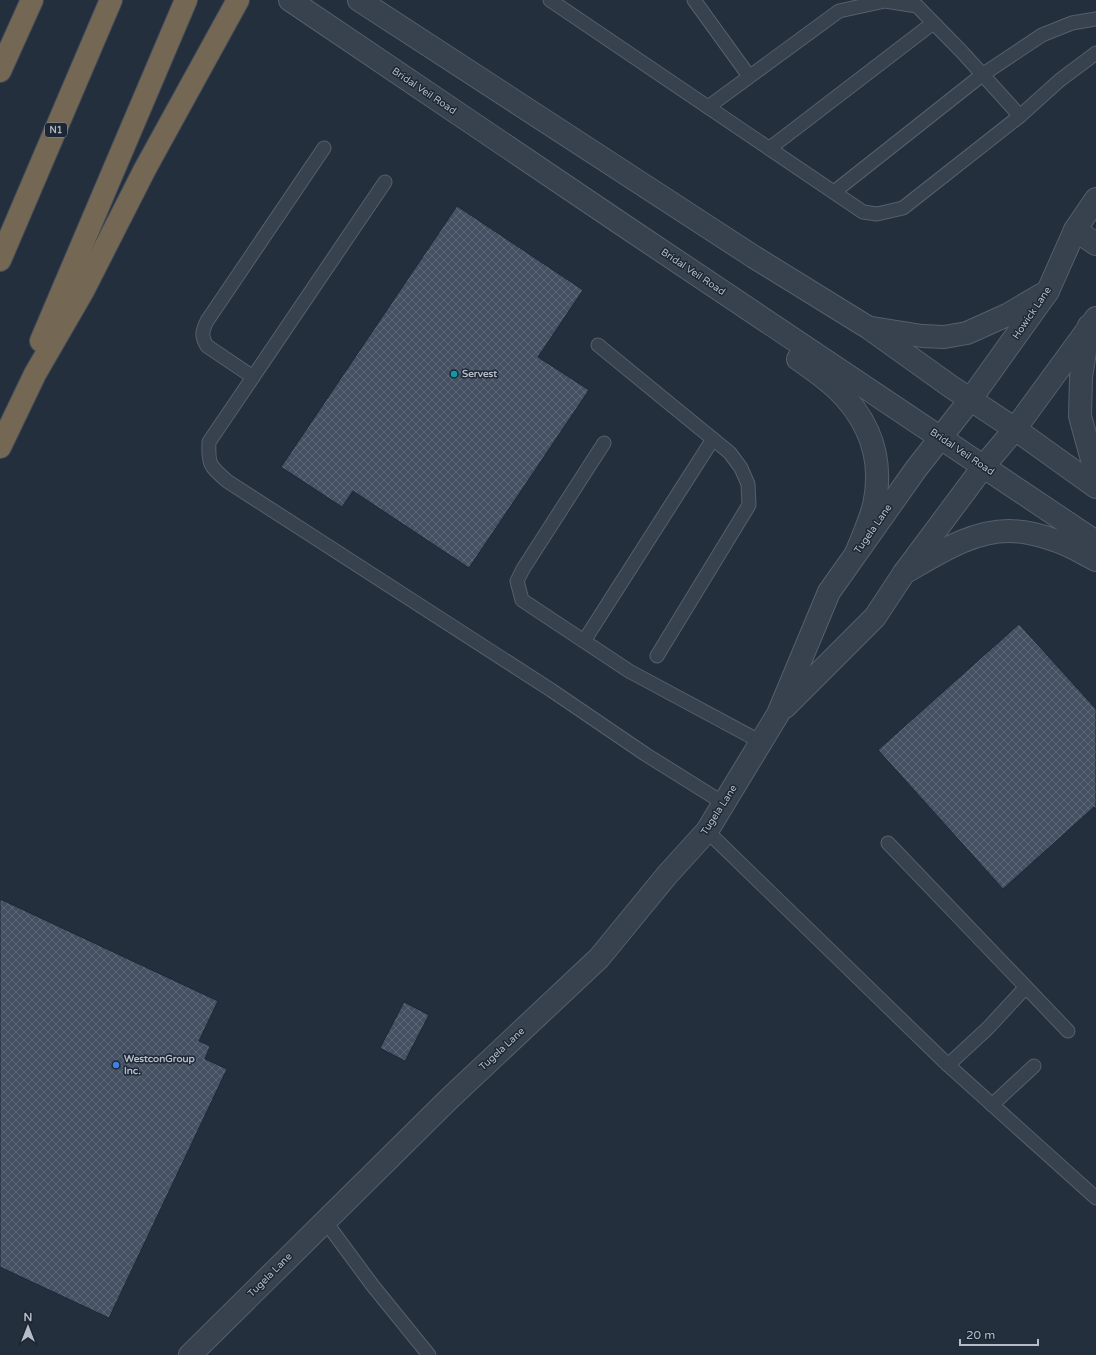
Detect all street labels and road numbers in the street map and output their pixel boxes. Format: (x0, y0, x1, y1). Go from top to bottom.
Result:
street label: Bridal Veil Road (390, 65, 458, 117)
road number: N1 (45, 123, 67, 137)
street label: Bridal Veil Road (659, 246, 727, 298)
street label: Howick Lane (1010, 284, 1054, 341)
street label: Bridal Veil Road (928, 426, 996, 478)
street label: Tugela Lane (852, 502, 895, 556)
street label: Tugela Lane (698, 782, 740, 837)
street label: Tugela Lane (477, 1025, 527, 1073)
street label: Tugela Lane (245, 1250, 295, 1300)

